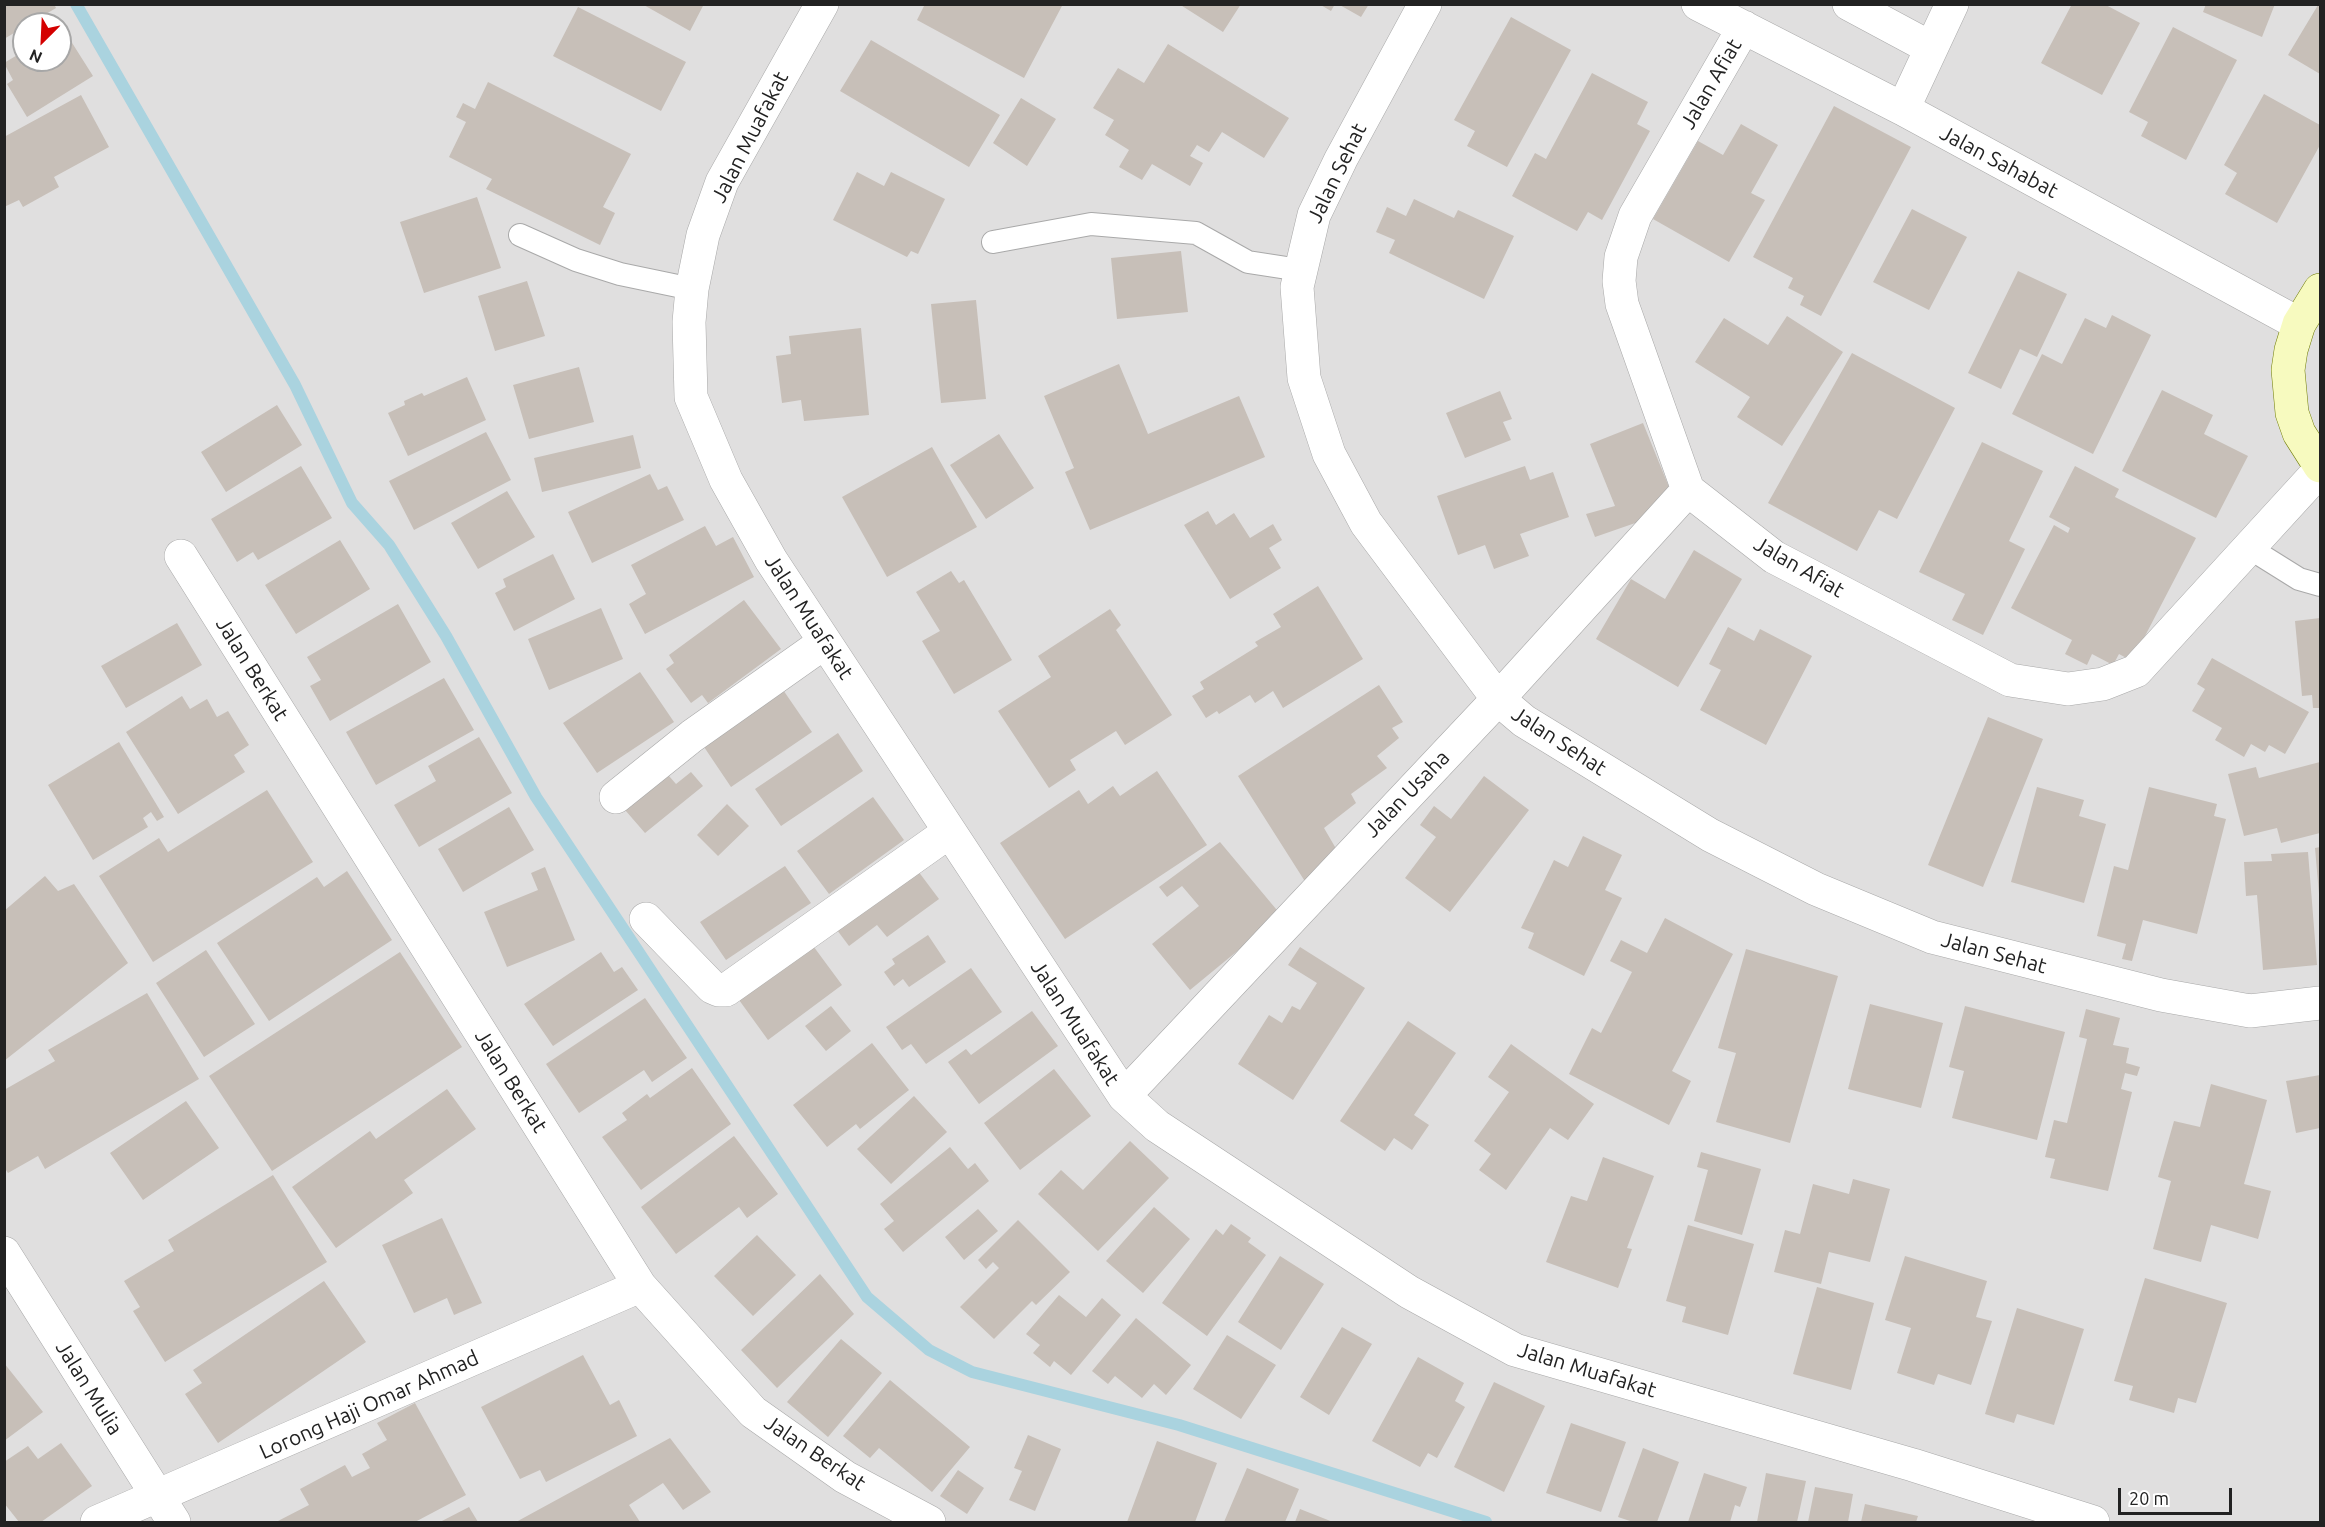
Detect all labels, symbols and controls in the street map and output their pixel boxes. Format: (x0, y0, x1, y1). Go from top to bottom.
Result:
north arrow (12, 12, 72, 72)
street label: Jalan Afiat (1675, 34, 1747, 134)
text: N (26, 46, 45, 67)
street label: Jalan Muafakat (706, 67, 794, 207)
street label: Jalan Sehat (1302, 119, 1372, 227)
street label: Jalan Sahabat (1936, 120, 2062, 204)
street label: Jalan Afiat (1749, 531, 1849, 603)
street label: Jalan Muafakat (759, 550, 859, 684)
street label: Jalan Berkat (210, 613, 294, 725)
street label: Jalan Sehat (1507, 701, 1611, 781)
street label: Jalan Usaha (1359, 745, 1455, 843)
street label: Jalan Sehat (1939, 927, 2049, 979)
street label: Jalan Muafakat (1025, 956, 1125, 1090)
street label: Jalan Berkat (469, 1025, 553, 1137)
street label: Jalan Mulia (50, 1336, 128, 1440)
street label: Jalan Muafakat (1515, 1337, 1659, 1403)
street label: Lorong Haji Omar Ahmad (255, 1345, 483, 1465)
street label: Jalan Berkat (760, 1410, 870, 1496)
scale bar (2121, 1476, 2235, 1514)
text: 20 m (2129, 1488, 2169, 1508)

